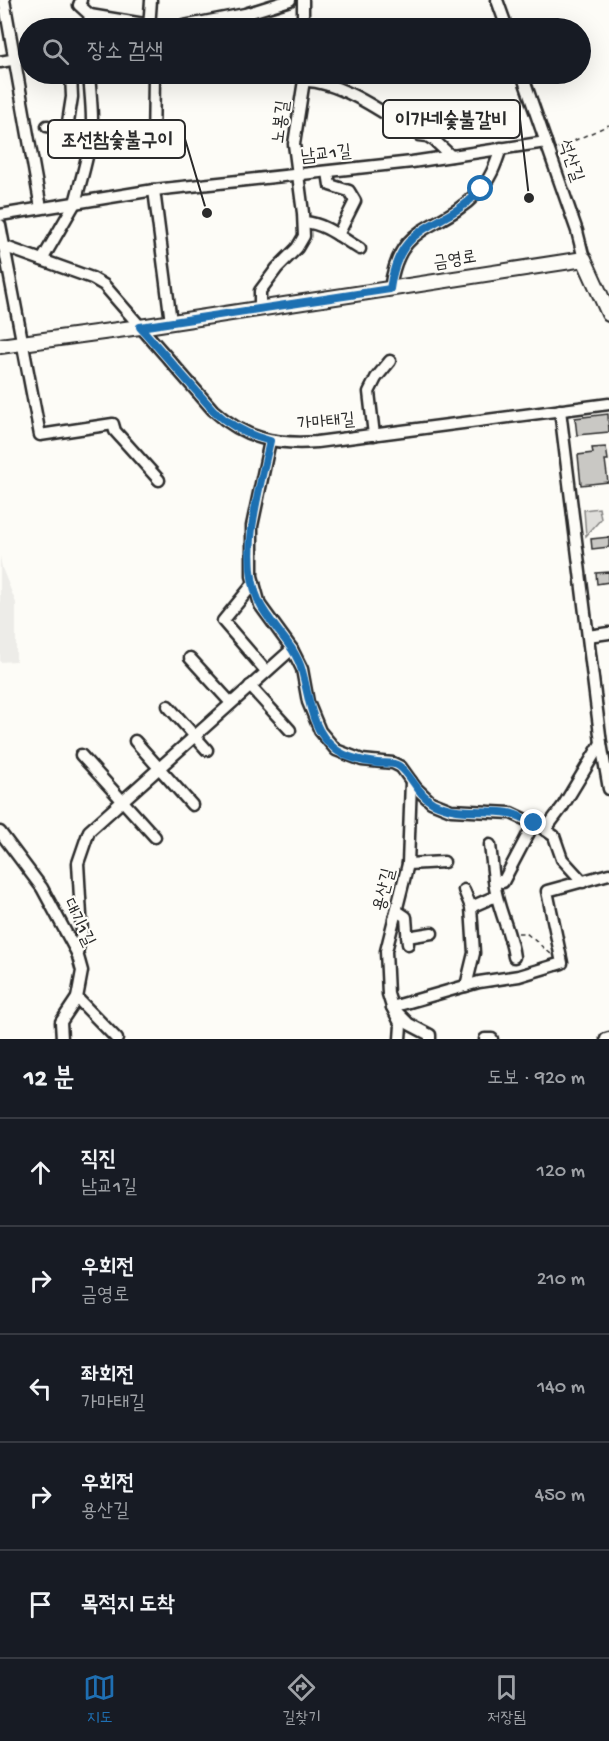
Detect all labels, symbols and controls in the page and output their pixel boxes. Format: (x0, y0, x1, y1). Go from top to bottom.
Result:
search box (18, 18, 591, 84)
icon: search (39, 35, 72, 68)
text: 장소 검색 (87, 40, 163, 66)
street label: 노봉길 (269, 99, 295, 145)
callout: 이가네숯불갈비 (383, 100, 520, 138)
text: 이가네숯불갈비 (395, 109, 507, 134)
callout: 조선참숯불구이 (48, 120, 185, 158)
text: 조선참숯불구이 (61, 129, 173, 154)
street label: 석산길 (553, 137, 587, 185)
street label: 남교1길 (300, 142, 353, 168)
route start (467, 175, 493, 201)
street label: 금영로 (432, 247, 478, 275)
street label: 가마태길 (296, 410, 356, 436)
route end (520, 809, 546, 835)
street label: 용산길 (370, 866, 401, 914)
street label: 대기1길 (57, 896, 99, 951)
text: 12 분 (24, 1065, 74, 1096)
text: 도보 · 920 m (487, 1068, 585, 1091)
text: 직진 (81, 1148, 116, 1174)
icon: ahead (24, 1156, 57, 1189)
text: 120 m (537, 1161, 585, 1184)
text: 남교1길 (81, 1177, 137, 1200)
text: 우회전 (81, 1256, 134, 1282)
icon: right (24, 1264, 57, 1297)
text: 210 m (537, 1269, 585, 1292)
text: 금영로 (81, 1285, 129, 1308)
text: 좌회전 (81, 1364, 134, 1390)
icon: left (24, 1372, 57, 1405)
text: 140 m (537, 1377, 585, 1400)
text: 가마태길 (81, 1393, 145, 1416)
text: 우회전 (81, 1472, 134, 1498)
icon: right (24, 1480, 57, 1513)
text: 450 m (535, 1485, 585, 1508)
text: 용산길 (81, 1501, 129, 1524)
icon: arrive (24, 1588, 57, 1621)
text: 목적지 도착 (81, 1593, 175, 1619)
tab: 지도 (83, 1671, 116, 1729)
tab: 길찾기 (282, 1671, 321, 1729)
tab: 저장됨 (487, 1671, 526, 1729)

